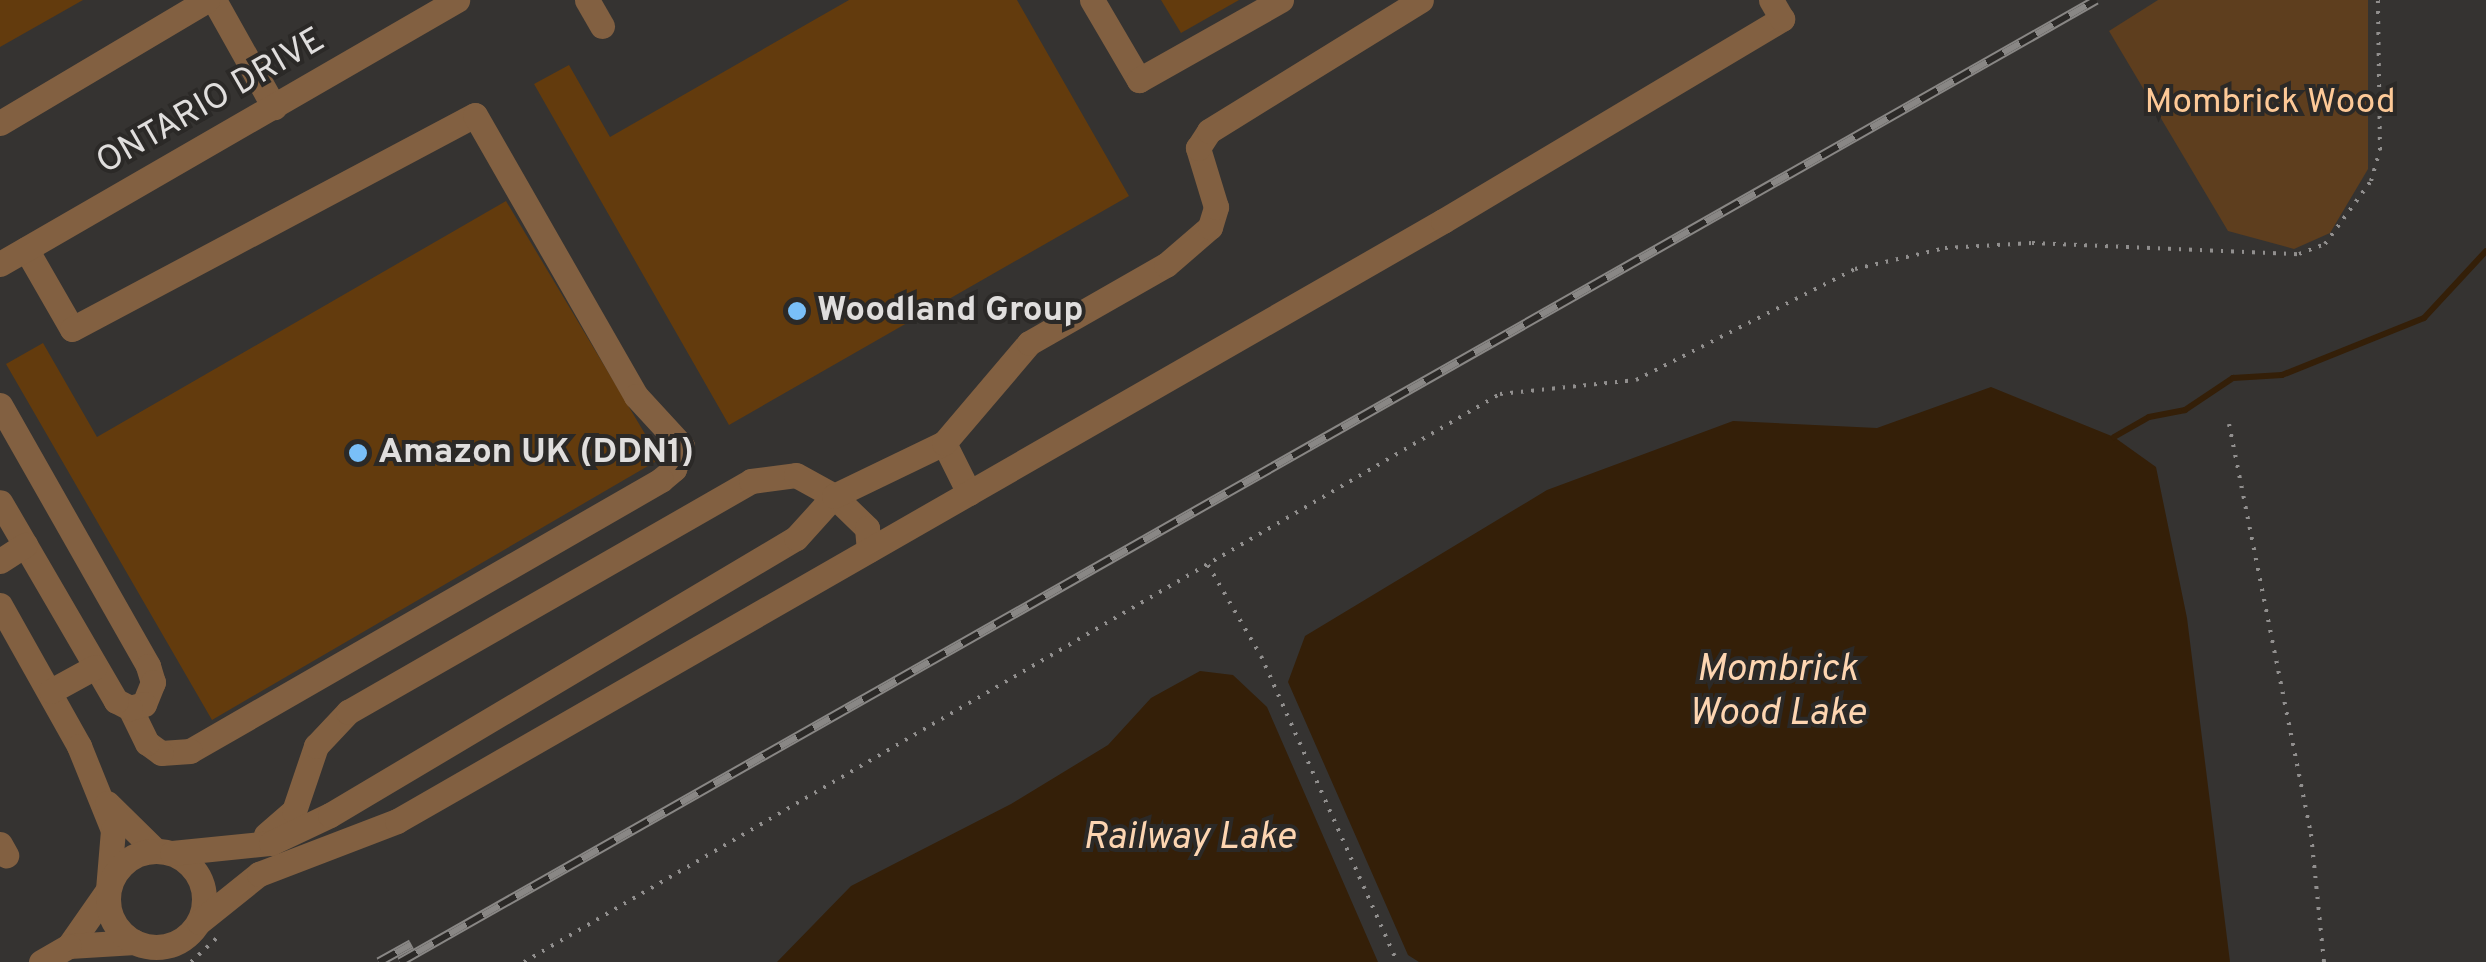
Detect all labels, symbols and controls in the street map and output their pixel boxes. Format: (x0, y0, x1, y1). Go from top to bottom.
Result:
street label: ONTARIO DRIVE (90, 20, 332, 184)
park label: Mombrick Wood (2144, 82, 2396, 124)
place label: Woodland Group (817, 290, 1083, 332)
marker: Woodland Group (786, 300, 808, 322)
place label: Amazon UK (DDN1) (378, 432, 694, 474)
marker: Amazon UK (DDN1) (347, 442, 369, 464)
water label: Mombrick Wood Lake (1688, 648, 1866, 738)
water label: Railway Lake (1083, 816, 1295, 862)

